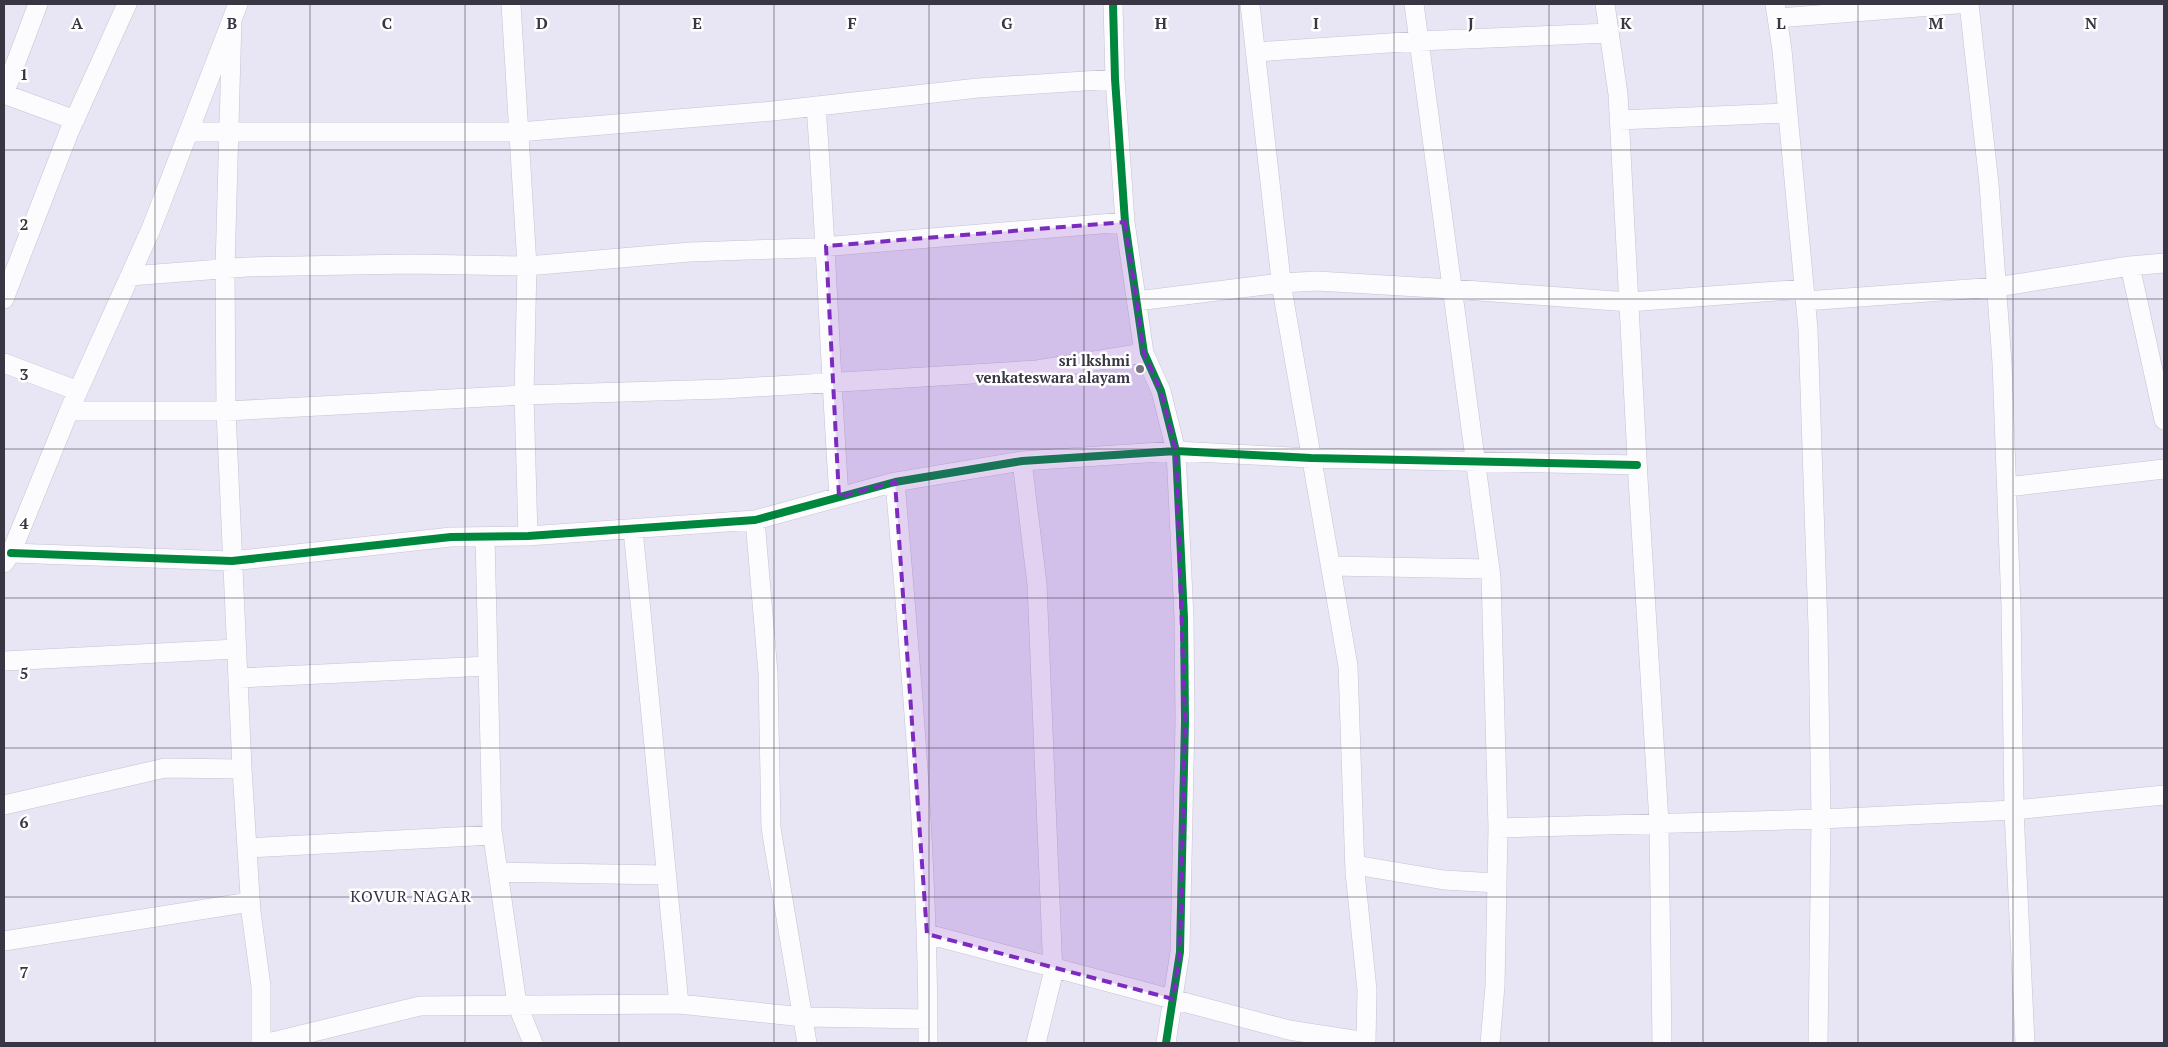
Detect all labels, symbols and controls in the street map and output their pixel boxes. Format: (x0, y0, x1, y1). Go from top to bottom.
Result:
text: A (71, 12, 83, 34)
text: B (227, 12, 237, 34)
text: C (382, 12, 392, 34)
text: D (536, 12, 548, 34)
text: E (692, 12, 702, 34)
text: F (847, 12, 857, 34)
text: G (1001, 12, 1013, 34)
text: H (1155, 12, 1167, 34)
text: I (1313, 12, 1319, 34)
text: J (1468, 12, 1474, 34)
text: K (1620, 12, 1632, 34)
text: L (1776, 12, 1786, 34)
text: M (1929, 12, 1944, 34)
text: N (2085, 12, 2097, 34)
text: 1 (19, 63, 29, 85)
text: 2 (19, 213, 29, 235)
place label: sri lkshmi venkateswara alayam (975, 350, 1130, 387)
text: 3 (19, 363, 29, 385)
marker: sri lkshmi venkateswara alayam (1134, 363, 1146, 375)
text: 4 (19, 512, 29, 534)
text: 5 (19, 662, 29, 684)
text: 6 (19, 811, 29, 833)
district label: KOVUR NAGAR (350, 885, 472, 907)
text: 7 (19, 961, 29, 983)

